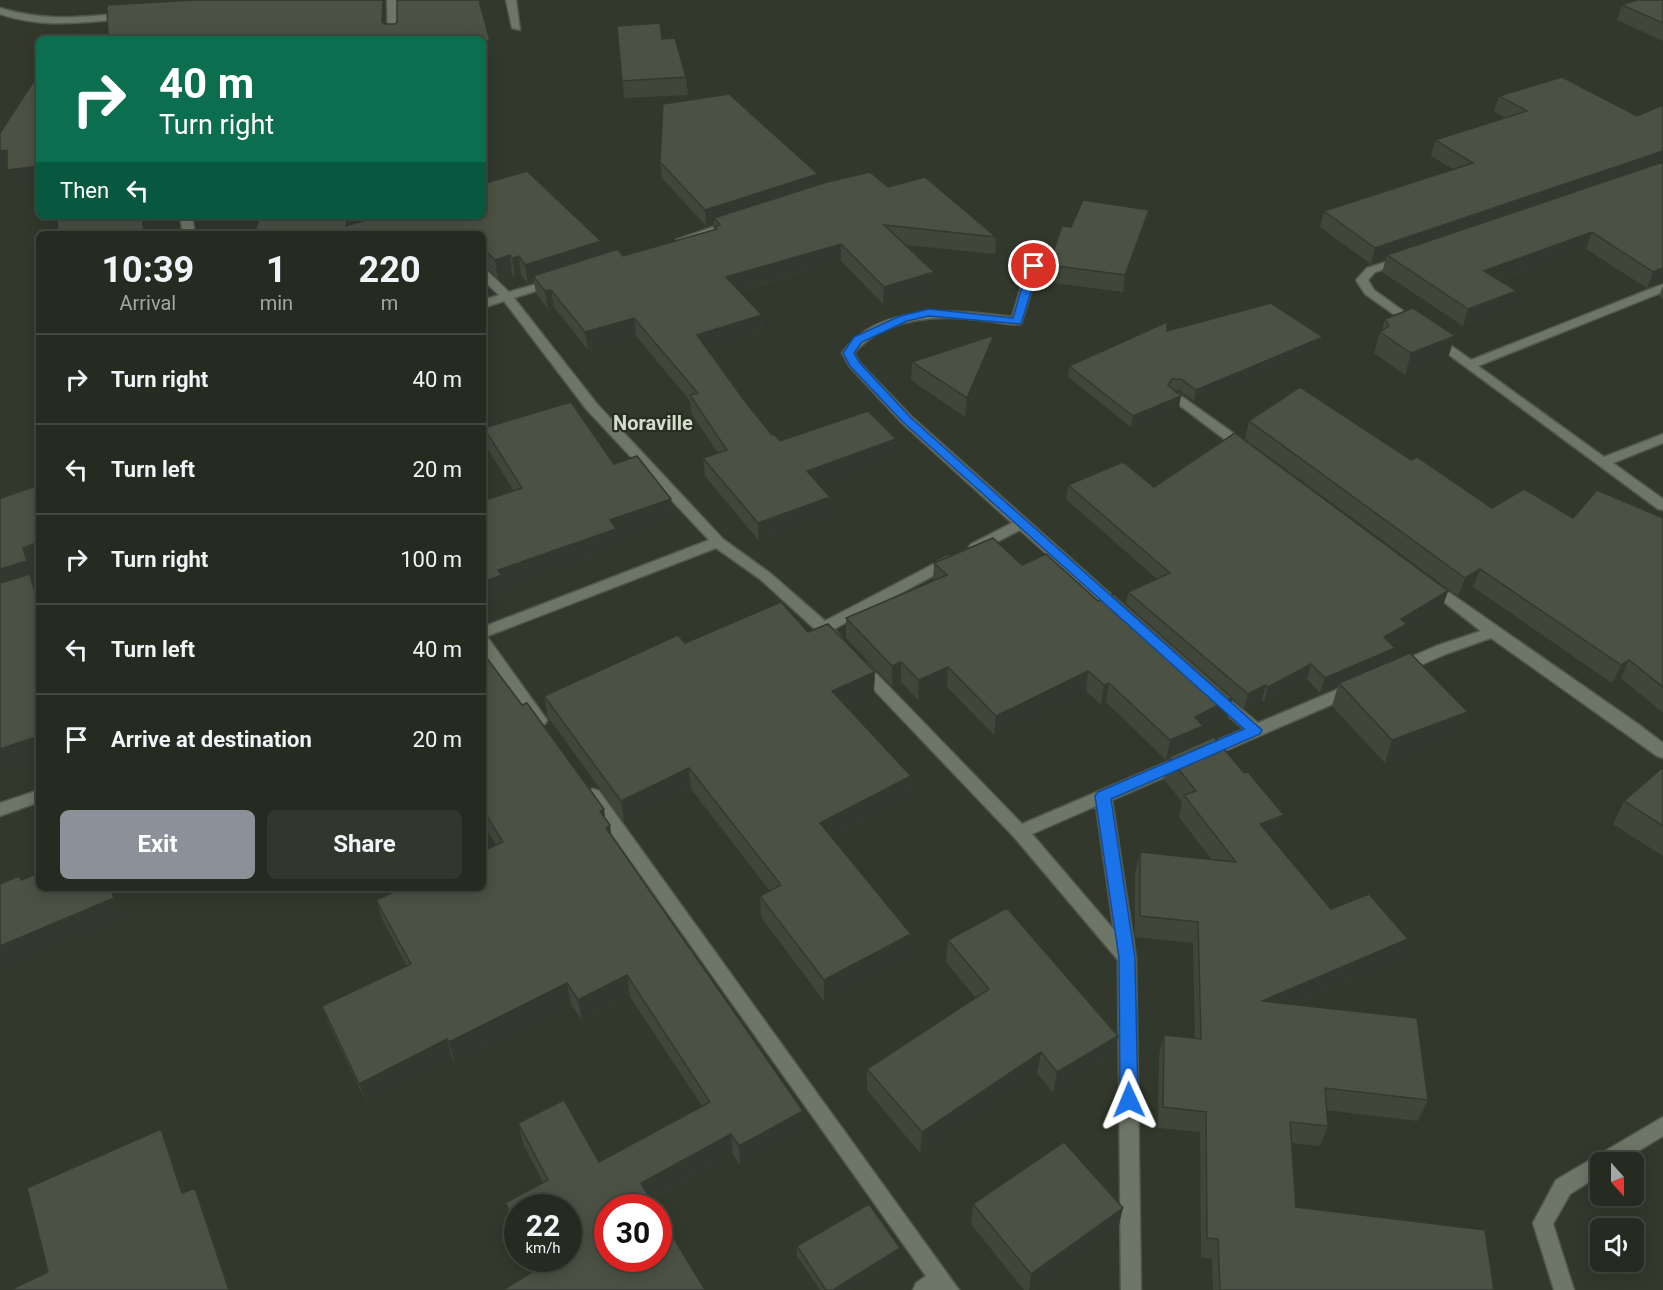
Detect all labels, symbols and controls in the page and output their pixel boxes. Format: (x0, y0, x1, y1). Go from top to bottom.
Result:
text: 40 m (159, 59, 254, 108)
icon: right (60, 60, 138, 138)
text: Turn right (159, 109, 274, 141)
icon: left (121, 174, 154, 207)
text: Then (60, 178, 109, 203)
pin (1008, 240, 1059, 291)
text: 10:39 (101, 249, 194, 291)
text: 1 (266, 249, 287, 291)
text: 220 (359, 249, 421, 291)
icon: arrive (1017, 249, 1050, 282)
text: Arrival (119, 291, 176, 315)
text: min (260, 291, 293, 315)
text: m (381, 291, 398, 315)
icon: right (60, 363, 93, 396)
text: Turn right (111, 367, 208, 392)
text: 40 m (413, 367, 462, 392)
district label: Noraville (613, 411, 693, 435)
icon: left (60, 453, 93, 486)
text: Turn left (111, 457, 195, 482)
text: 20 m (413, 457, 462, 482)
icon: right (60, 543, 93, 576)
text: Turn right (111, 547, 208, 572)
text: 100 m (400, 547, 462, 572)
icon: left (60, 633, 93, 666)
text: Turn left (111, 637, 195, 662)
text: 40 m (413, 637, 462, 662)
icon: arrive (60, 723, 93, 756)
text: Arrive at destination (111, 727, 312, 752)
text: 20 m (413, 727, 462, 752)
button: Exit (60, 810, 255, 879)
button: Share (267, 810, 462, 879)
position arrow (1097, 1068, 1161, 1132)
north arrow (1590, 1152, 1644, 1206)
map controls (1590, 1152, 1644, 1272)
speed limit sign: 30 (594, 1194, 672, 1272)
text: 22 (526, 1208, 560, 1243)
button: sound (1590, 1218, 1644, 1272)
text: km/h (525, 1239, 561, 1257)

